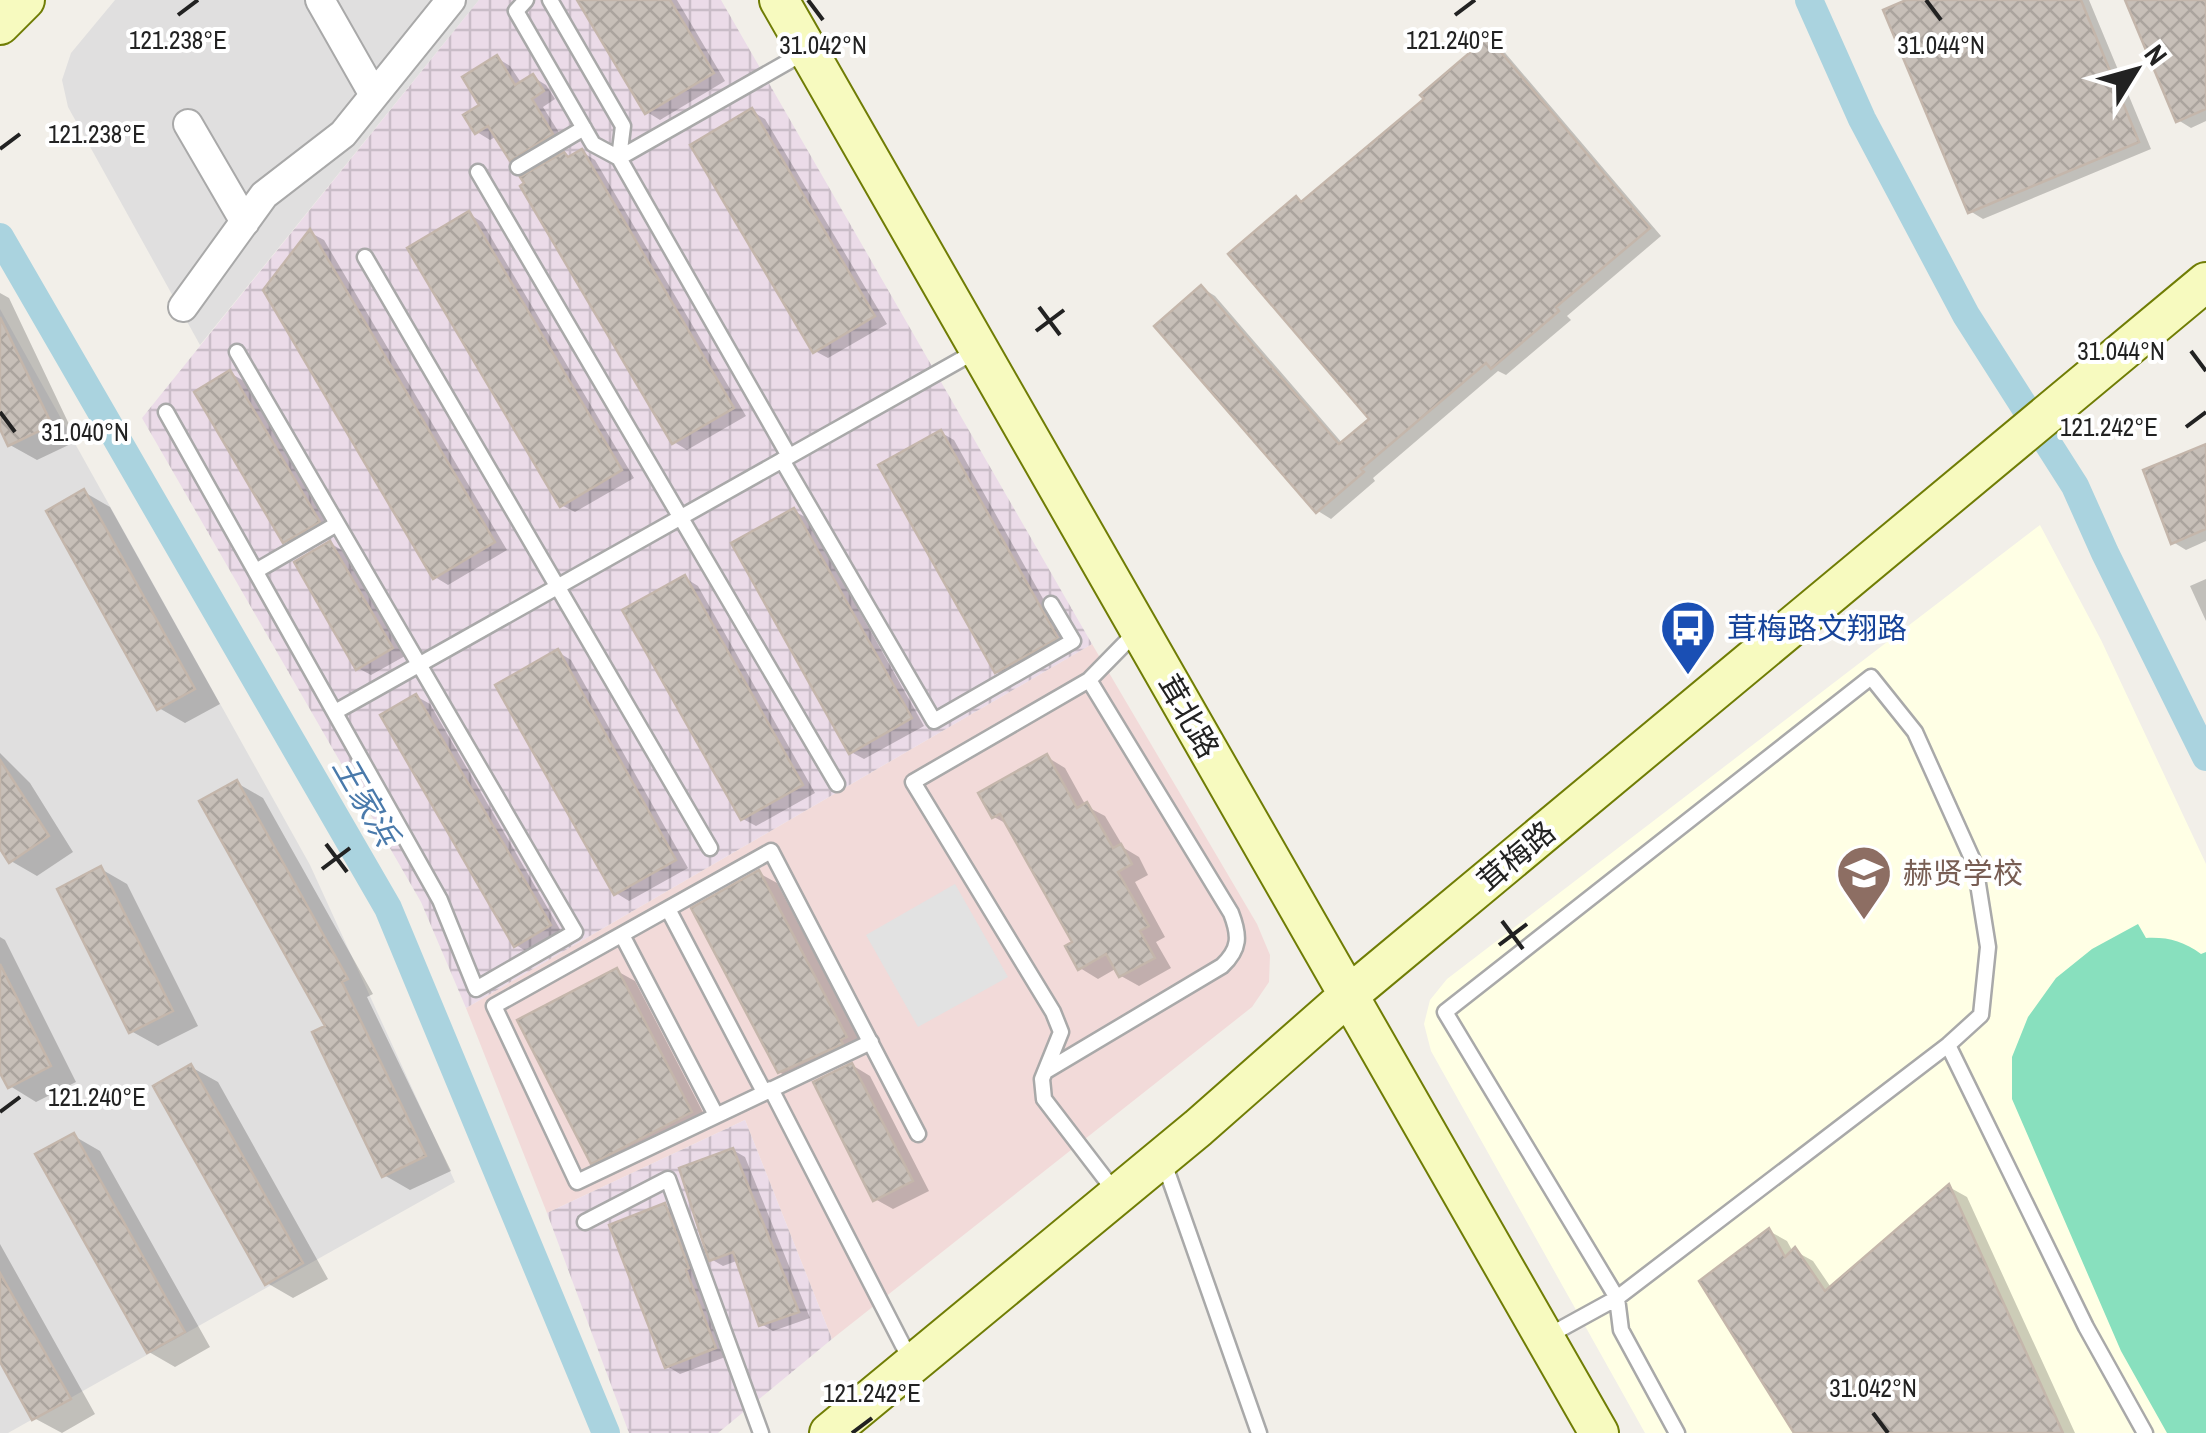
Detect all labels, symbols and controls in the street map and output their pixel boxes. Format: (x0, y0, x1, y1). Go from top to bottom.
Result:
north arrow (2086, 20, 2186, 120)
text: 121.238°E (129, 23, 227, 57)
text: 121.240°E (1406, 23, 1504, 57)
text: 31.042°N (779, 28, 867, 62)
text: 31.044°N (1897, 28, 1985, 62)
text: N (2136, 37, 2176, 73)
text: 121.238°E (48, 117, 146, 151)
text: 31.044°N (2077, 334, 2165, 368)
text: 121.242°E (2060, 410, 2158, 444)
text: 31.040°N (41, 415, 129, 449)
bus stop icon: 茸梅路文翔路 (1658, 598, 1718, 677)
place label: 茸梅路文翔路 (1727, 608, 1907, 648)
street label: 茸北路 (1149, 667, 1229, 765)
water label: 王家浜 (323, 749, 410, 856)
street label: 茸梅路 (1469, 812, 1563, 900)
school or university icon: 赫贤学校 (1834, 843, 1894, 922)
place label: 赫贤学校 (1903, 853, 2023, 893)
text: 121.240°E (48, 1080, 146, 1114)
text: 31.042°N (1829, 1371, 1917, 1405)
text: 121.242°E (823, 1376, 921, 1410)

